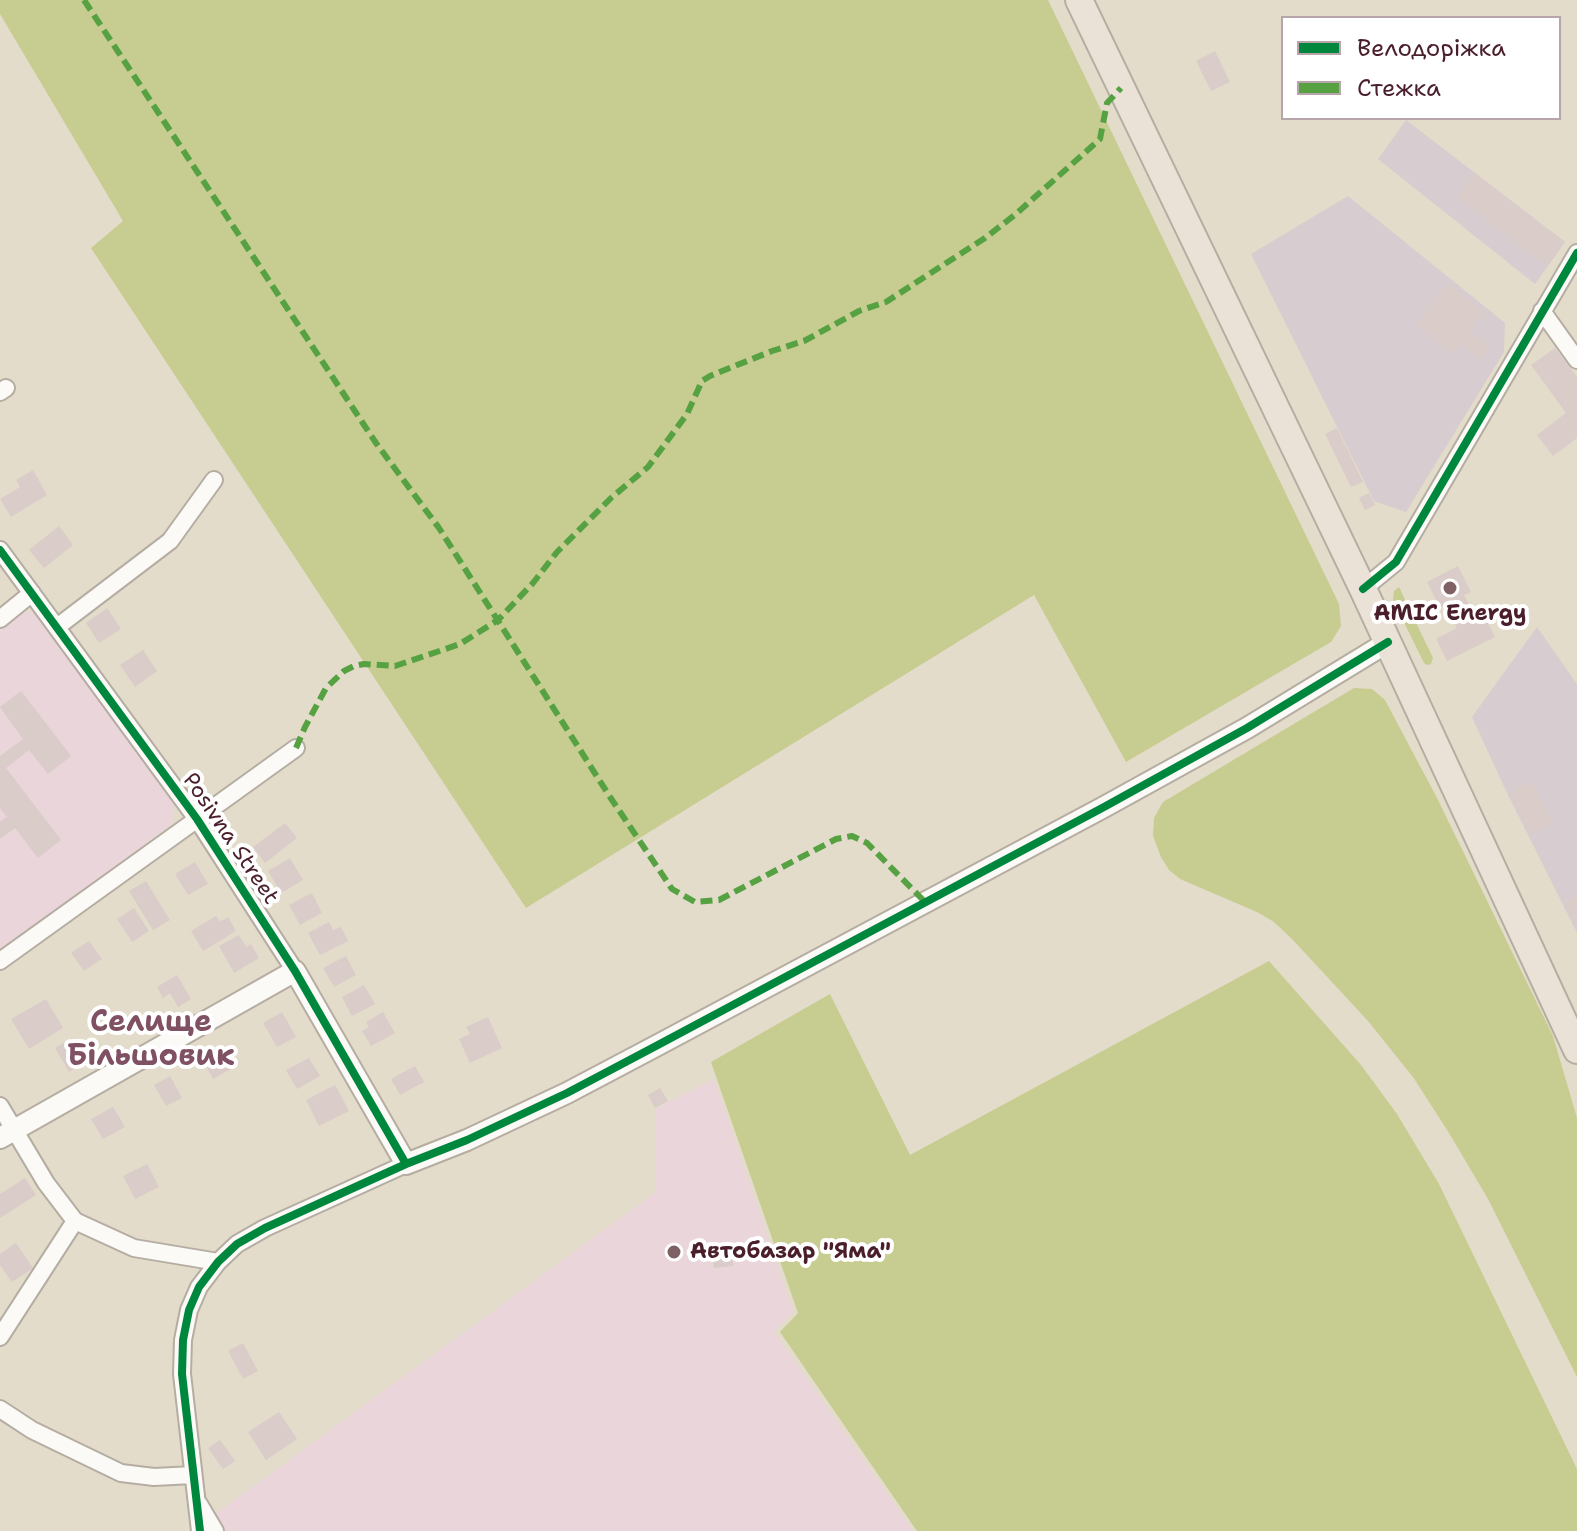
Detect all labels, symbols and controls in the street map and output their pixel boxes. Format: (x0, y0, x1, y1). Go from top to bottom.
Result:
legend (1281, 16, 1561, 120)
text: Велодоріжка (1357, 32, 1506, 64)
text: Стежка (1357, 72, 1441, 104)
marker: AMIC Energy (1441, 579, 1459, 597)
place label: AMIC Energy (1374, 601, 1526, 627)
street label: Posivna Street (176, 768, 284, 910)
district label: Селище Більшовик (67, 1005, 235, 1076)
place label: Автобазар "Яма" (690, 1239, 891, 1265)
marker: Автобазар "Яма" (665, 1243, 683, 1261)

